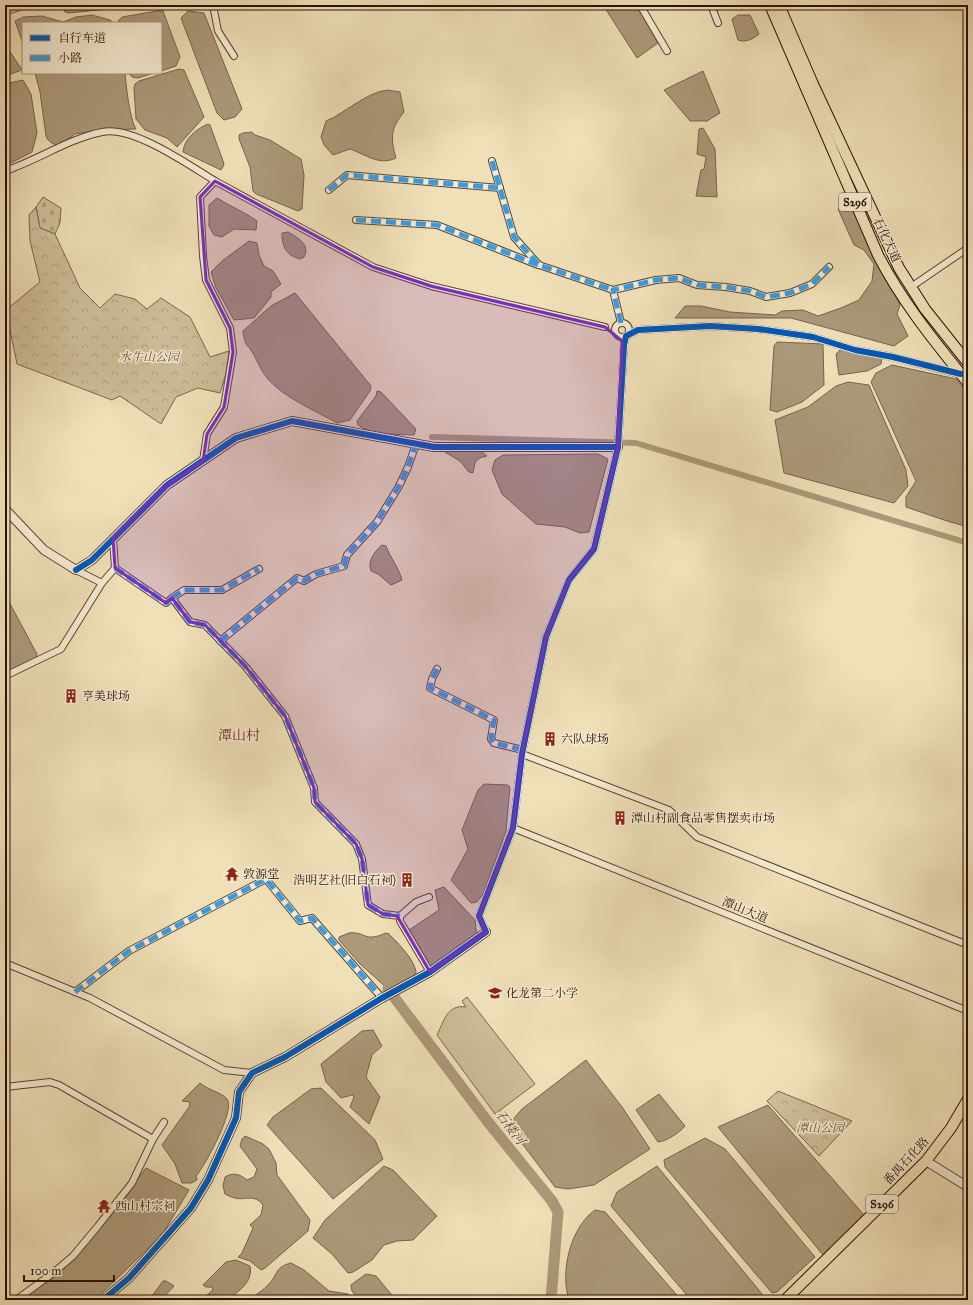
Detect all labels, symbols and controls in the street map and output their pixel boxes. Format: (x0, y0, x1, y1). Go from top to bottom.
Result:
legend (22, 22, 162, 74)
text: 自行车道 (58, 31, 106, 45)
text: 小路 (58, 51, 82, 65)
road number: S296 (839, 193, 871, 211)
street label: 石化大道 (871, 215, 903, 265)
park label: 水牛山公园 (119, 350, 181, 364)
building icon: 亨美球场 (63, 688, 79, 704)
place label: 亨美球场 (82, 689, 130, 703)
district label: 潭山村 (218, 727, 260, 744)
building icon: 六队球场 (542, 731, 558, 747)
place label: 六队球场 (561, 732, 609, 746)
building icon: 潭山村副食品零售摆卖市场 (612, 810, 628, 826)
place label: 潭山村副食品零售摆卖市场 (631, 811, 775, 825)
temple icon: 敦源堂 (224, 866, 240, 882)
place label: 敦源堂 (243, 867, 279, 881)
building icon: 浩明艺社(旧白石祠) (399, 872, 415, 888)
place label: 浩明艺社(旧白石祠) (293, 873, 396, 887)
street label: 潭山大道 (720, 895, 770, 925)
school or university icon: 化龙第二小学 (487, 985, 503, 1001)
place label: 化龙第二小学 (506, 986, 578, 1000)
water label: 石楼河 (492, 1107, 530, 1150)
park label: 潭山公园 (796, 1121, 846, 1135)
street label: 番禺石化路 (880, 1134, 932, 1188)
road number: S296 (866, 1195, 898, 1213)
temple icon: 西山村宗祠 (96, 1198, 112, 1214)
place label: 西山村宗祠 (115, 1199, 175, 1213)
scale bar (24, 1257, 114, 1283)
text: 100 m (30, 1264, 61, 1278)

